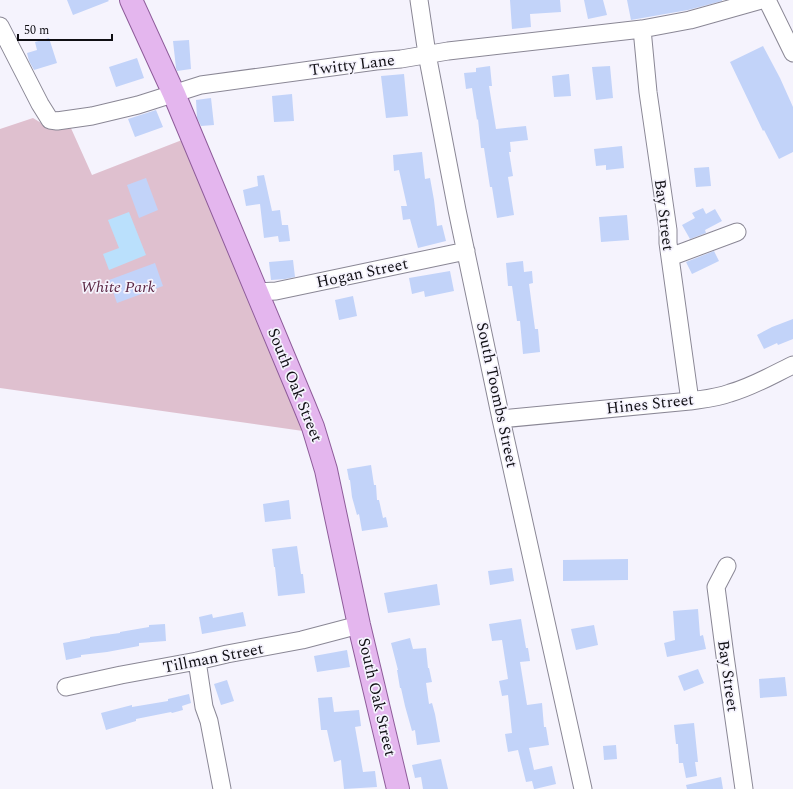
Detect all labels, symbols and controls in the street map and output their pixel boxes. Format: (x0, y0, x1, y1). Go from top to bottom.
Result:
scale bar (18, 16, 112, 42)
text: 50 m (24, 21, 49, 40)
street label: Twitty Lane (308, 48, 396, 82)
street label: Bay Street (648, 178, 680, 252)
street label: Hogan Street (314, 251, 410, 294)
park label: White Park (81, 275, 156, 299)
street label: South Toombs Street (470, 320, 524, 470)
street label: South Oak Street (261, 324, 329, 446)
street label: Hines Street (605, 387, 695, 421)
street label: South Oak Street (352, 635, 402, 759)
street label: Tillman Street (161, 636, 266, 680)
street label: Bay Street (711, 639, 745, 714)

